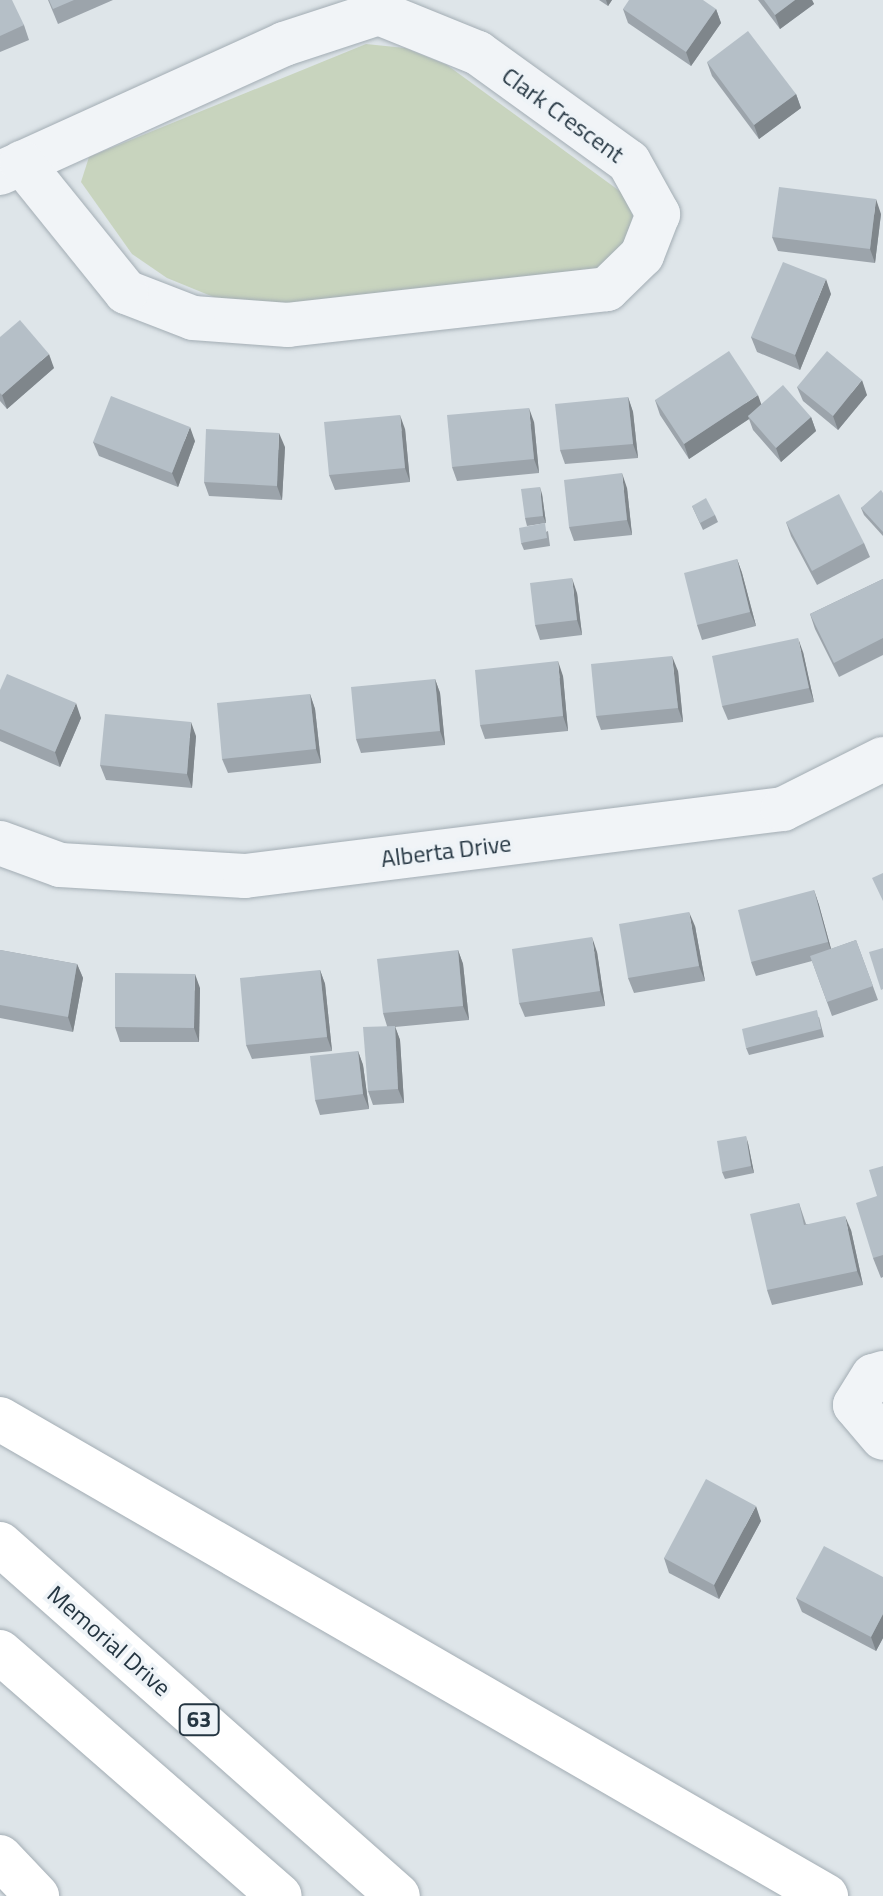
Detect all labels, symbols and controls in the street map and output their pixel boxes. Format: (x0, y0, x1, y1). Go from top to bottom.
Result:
street label: Clark Crescent (496, 61, 630, 169)
street label: Alberta Drive (379, 829, 513, 873)
street label: Memorial Drive (42, 1580, 176, 1702)
road number: 63 (177, 1702, 221, 1738)

